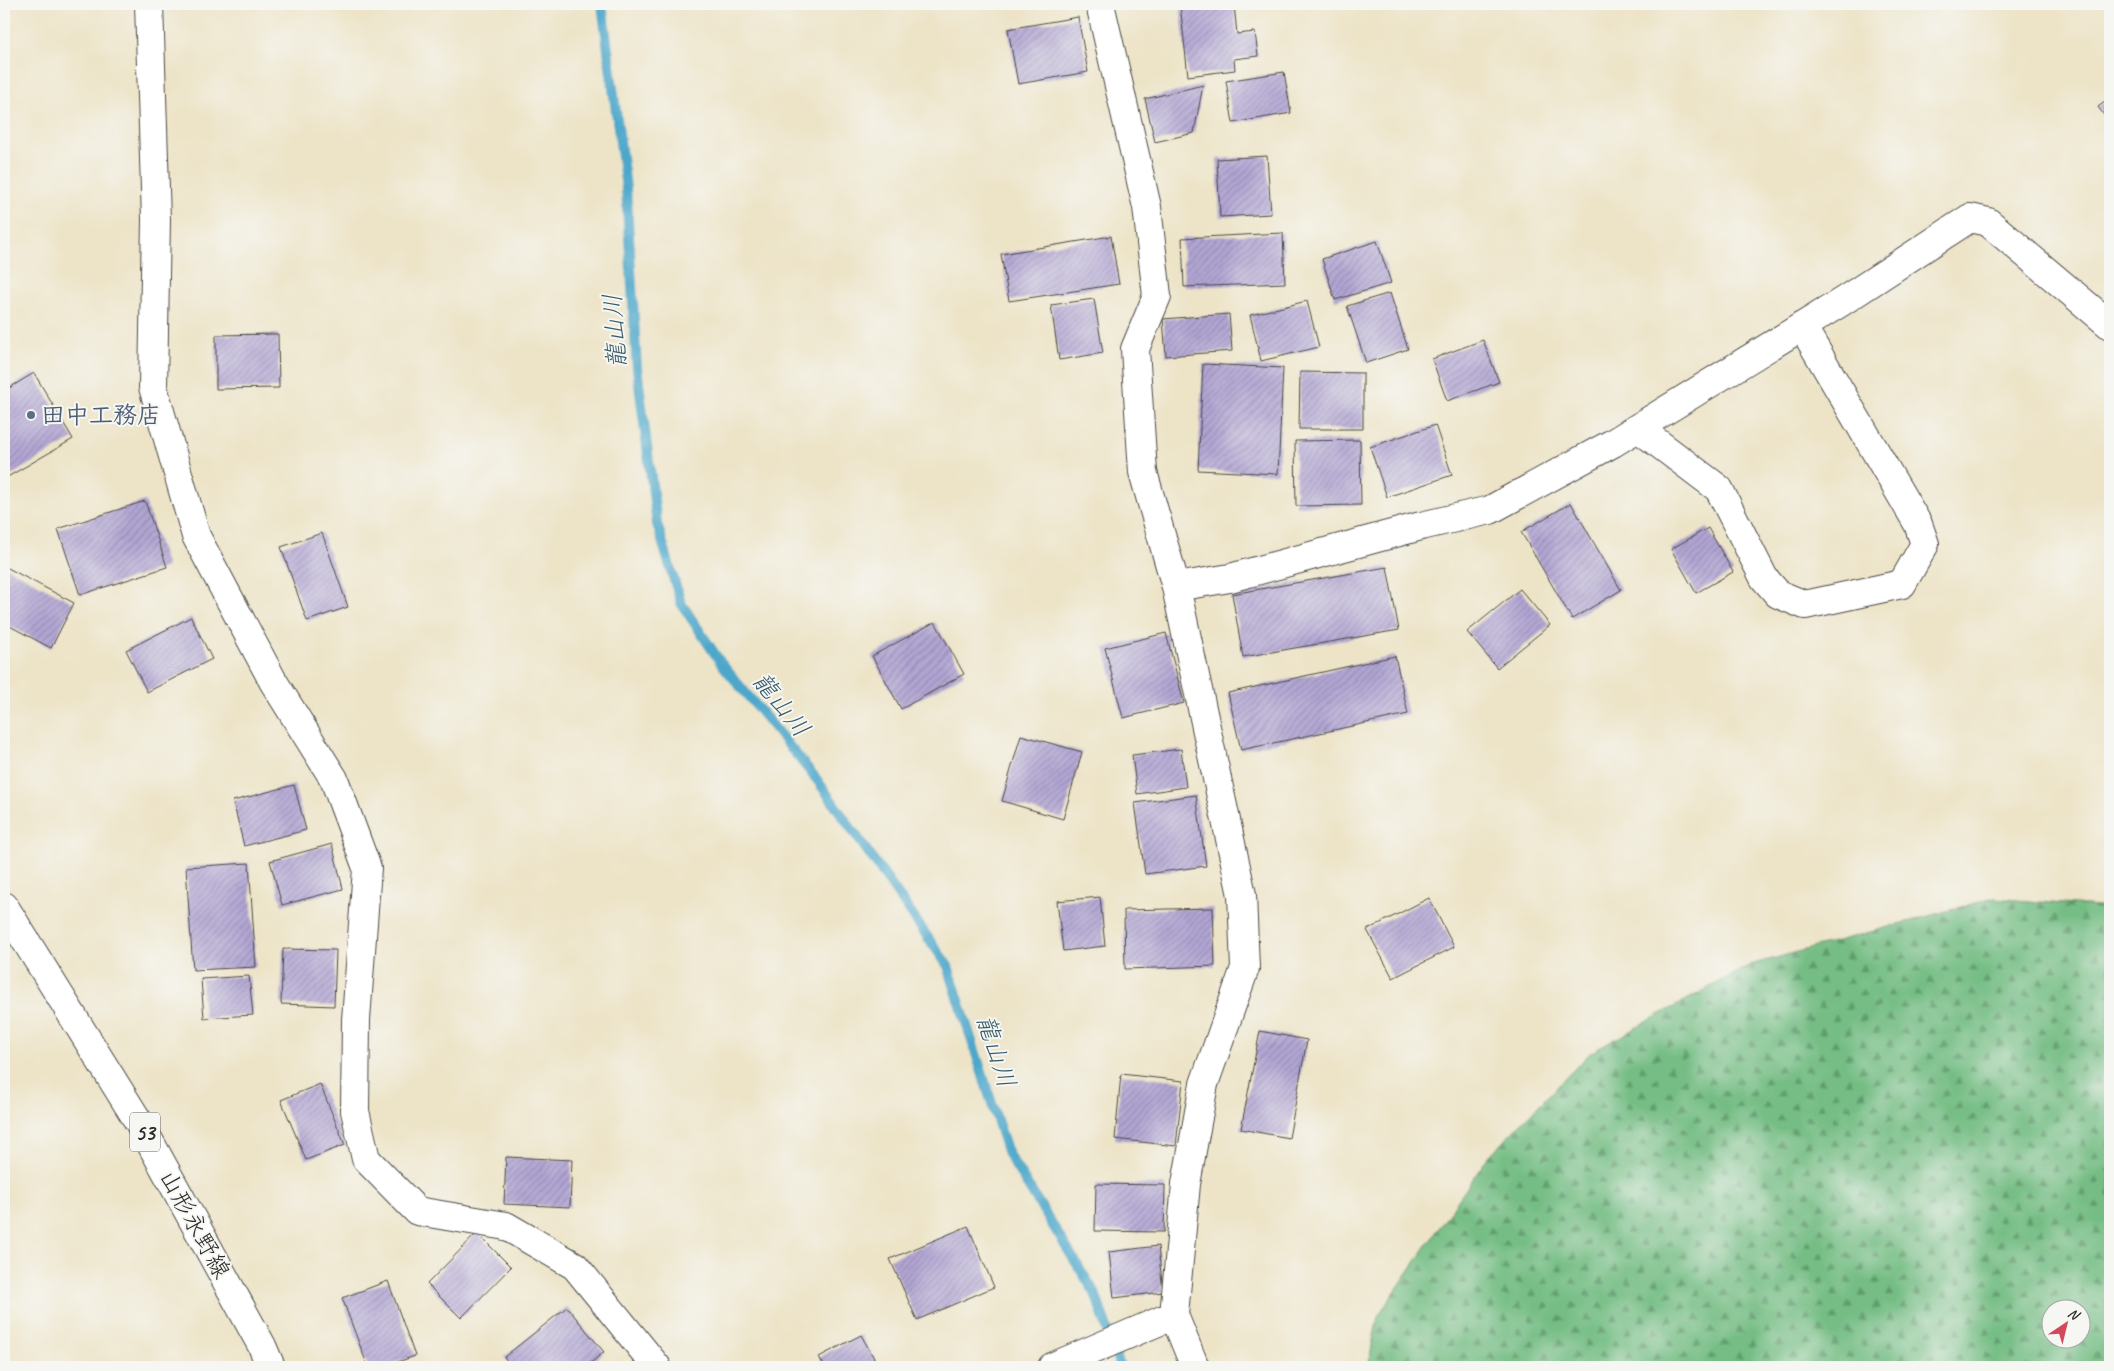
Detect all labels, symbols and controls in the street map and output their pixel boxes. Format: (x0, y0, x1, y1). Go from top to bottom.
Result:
water label: 龍山川 (596, 292, 634, 369)
place label: 田中工務店 (41, 400, 161, 430)
marker: 田中工務店 (25, 409, 37, 421)
water label: 龍山川 (745, 665, 817, 744)
water label: 龍山川 (969, 1011, 1023, 1092)
road number: 53 (130, 1112, 160, 1152)
street label: 山形永野線 (153, 1164, 237, 1284)
north arrow (2042, 1298, 2092, 1348)
text: N (2065, 1304, 2084, 1325)

